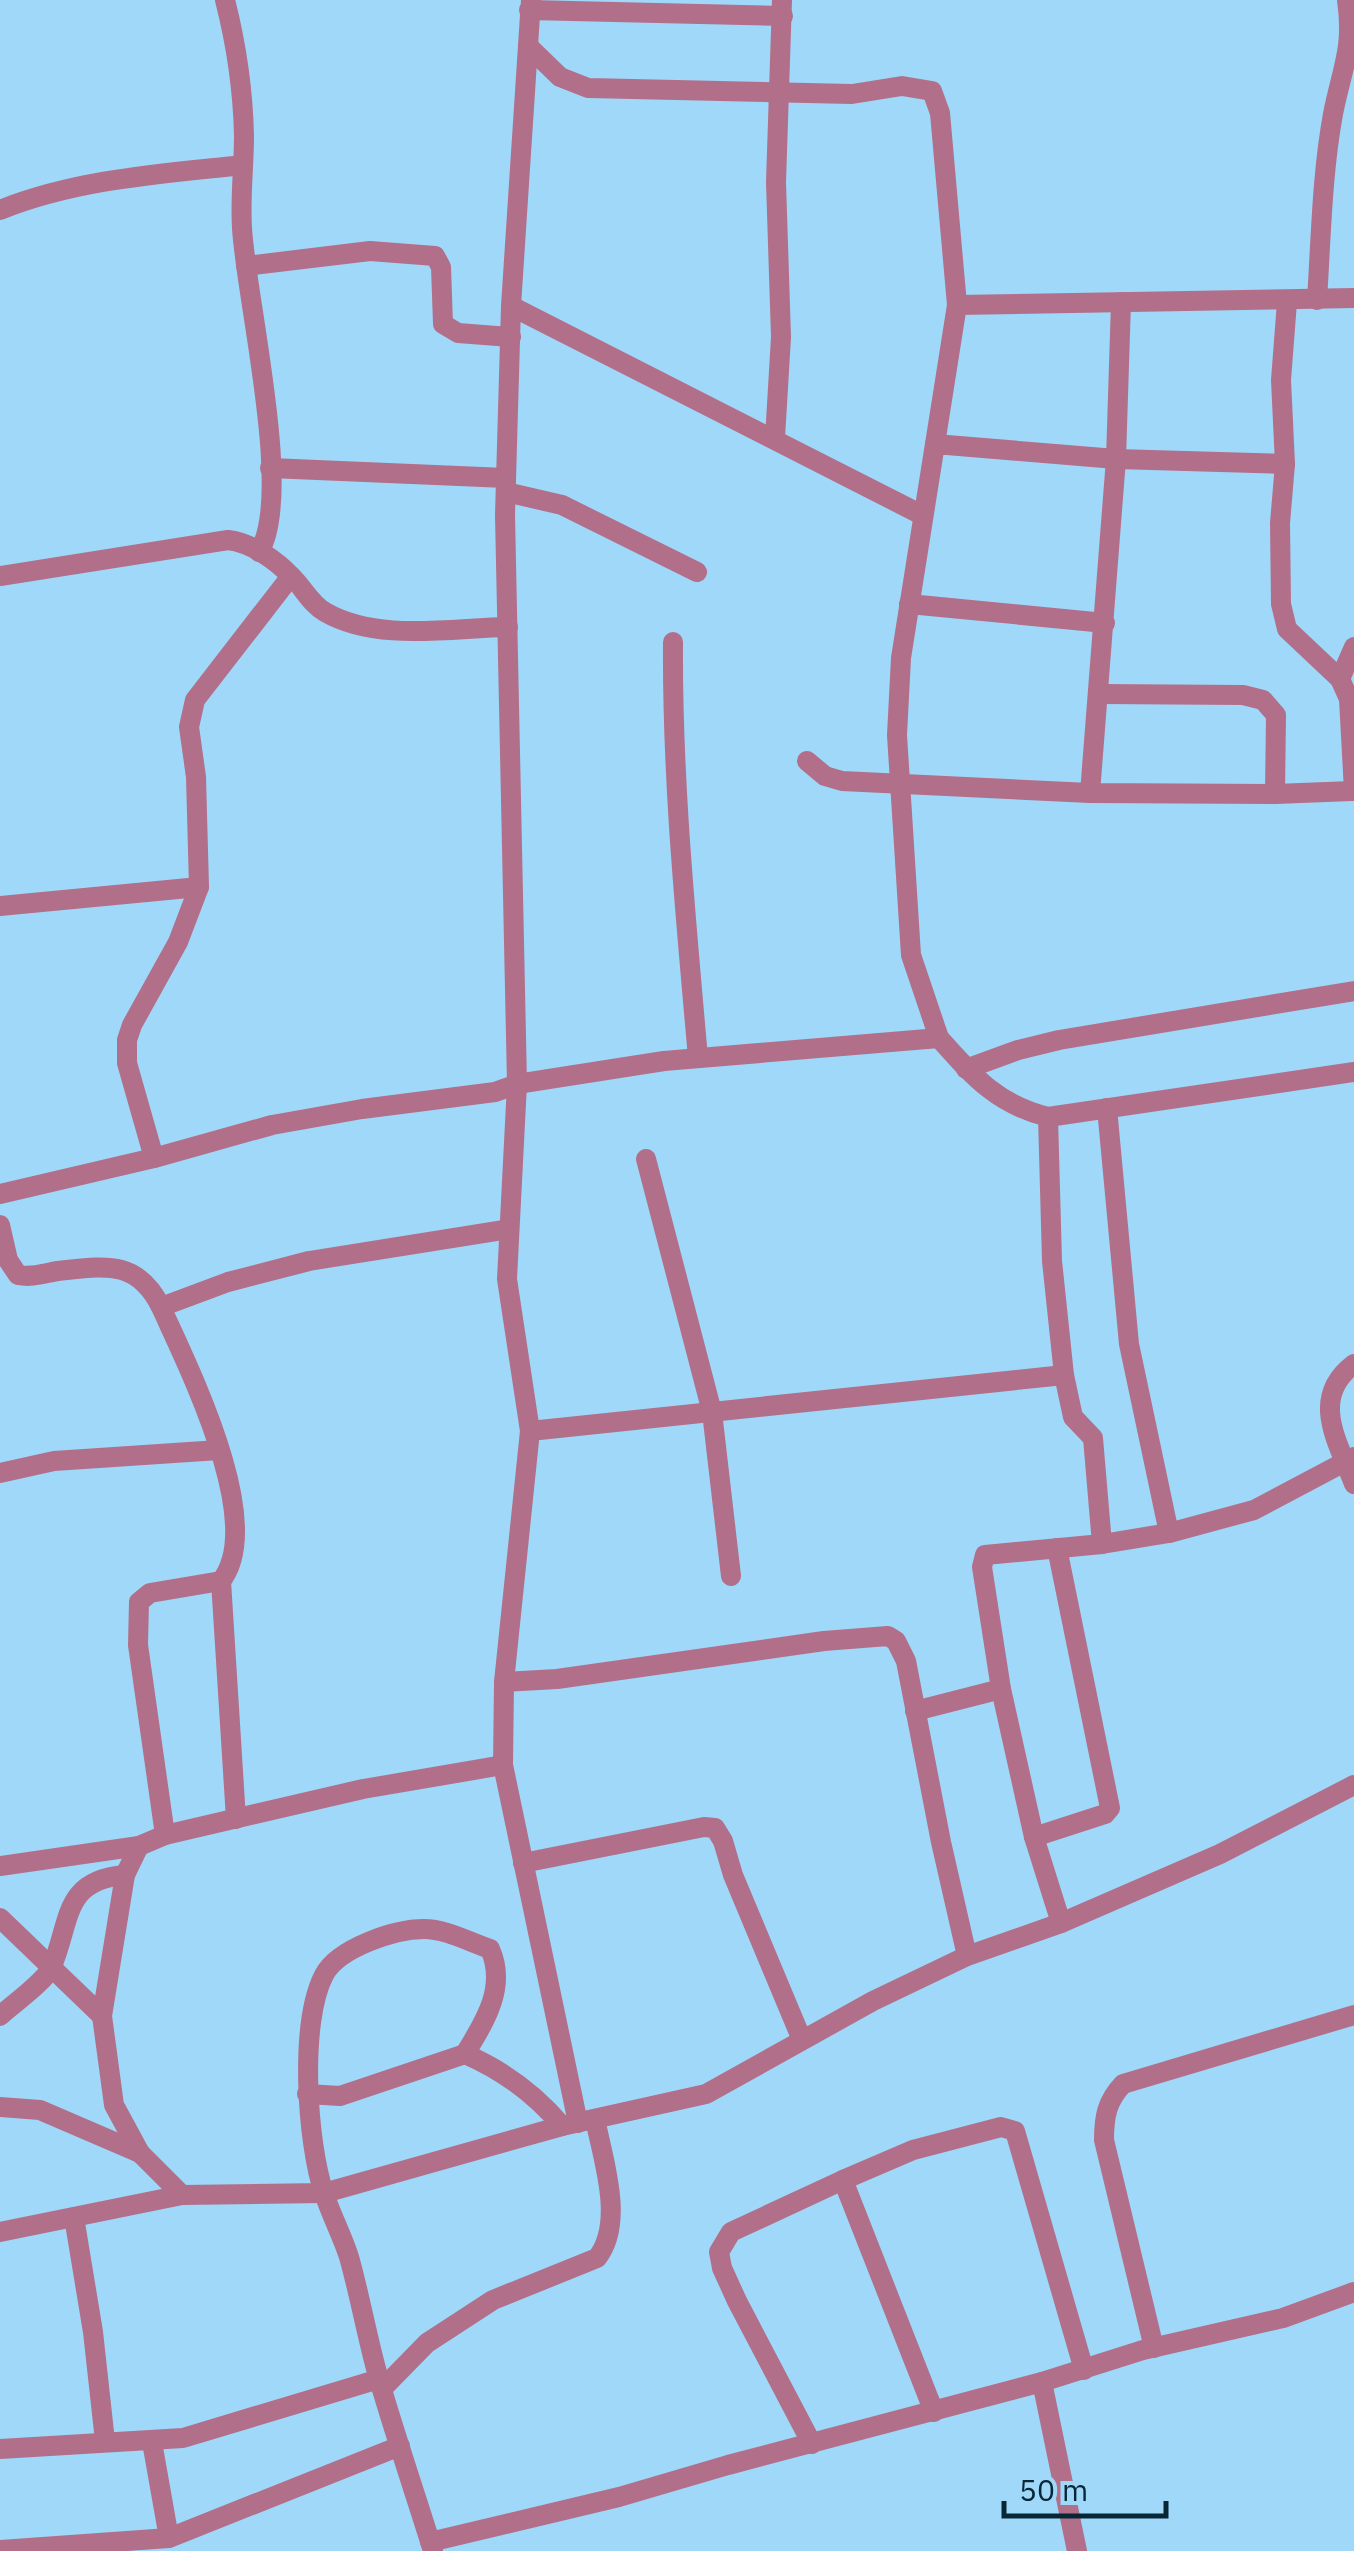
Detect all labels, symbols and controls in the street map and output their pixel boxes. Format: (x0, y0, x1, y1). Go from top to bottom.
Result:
scale bar (1004, 2456, 1166, 2518)
text: 50 m (1019, 2470, 1088, 2509)

